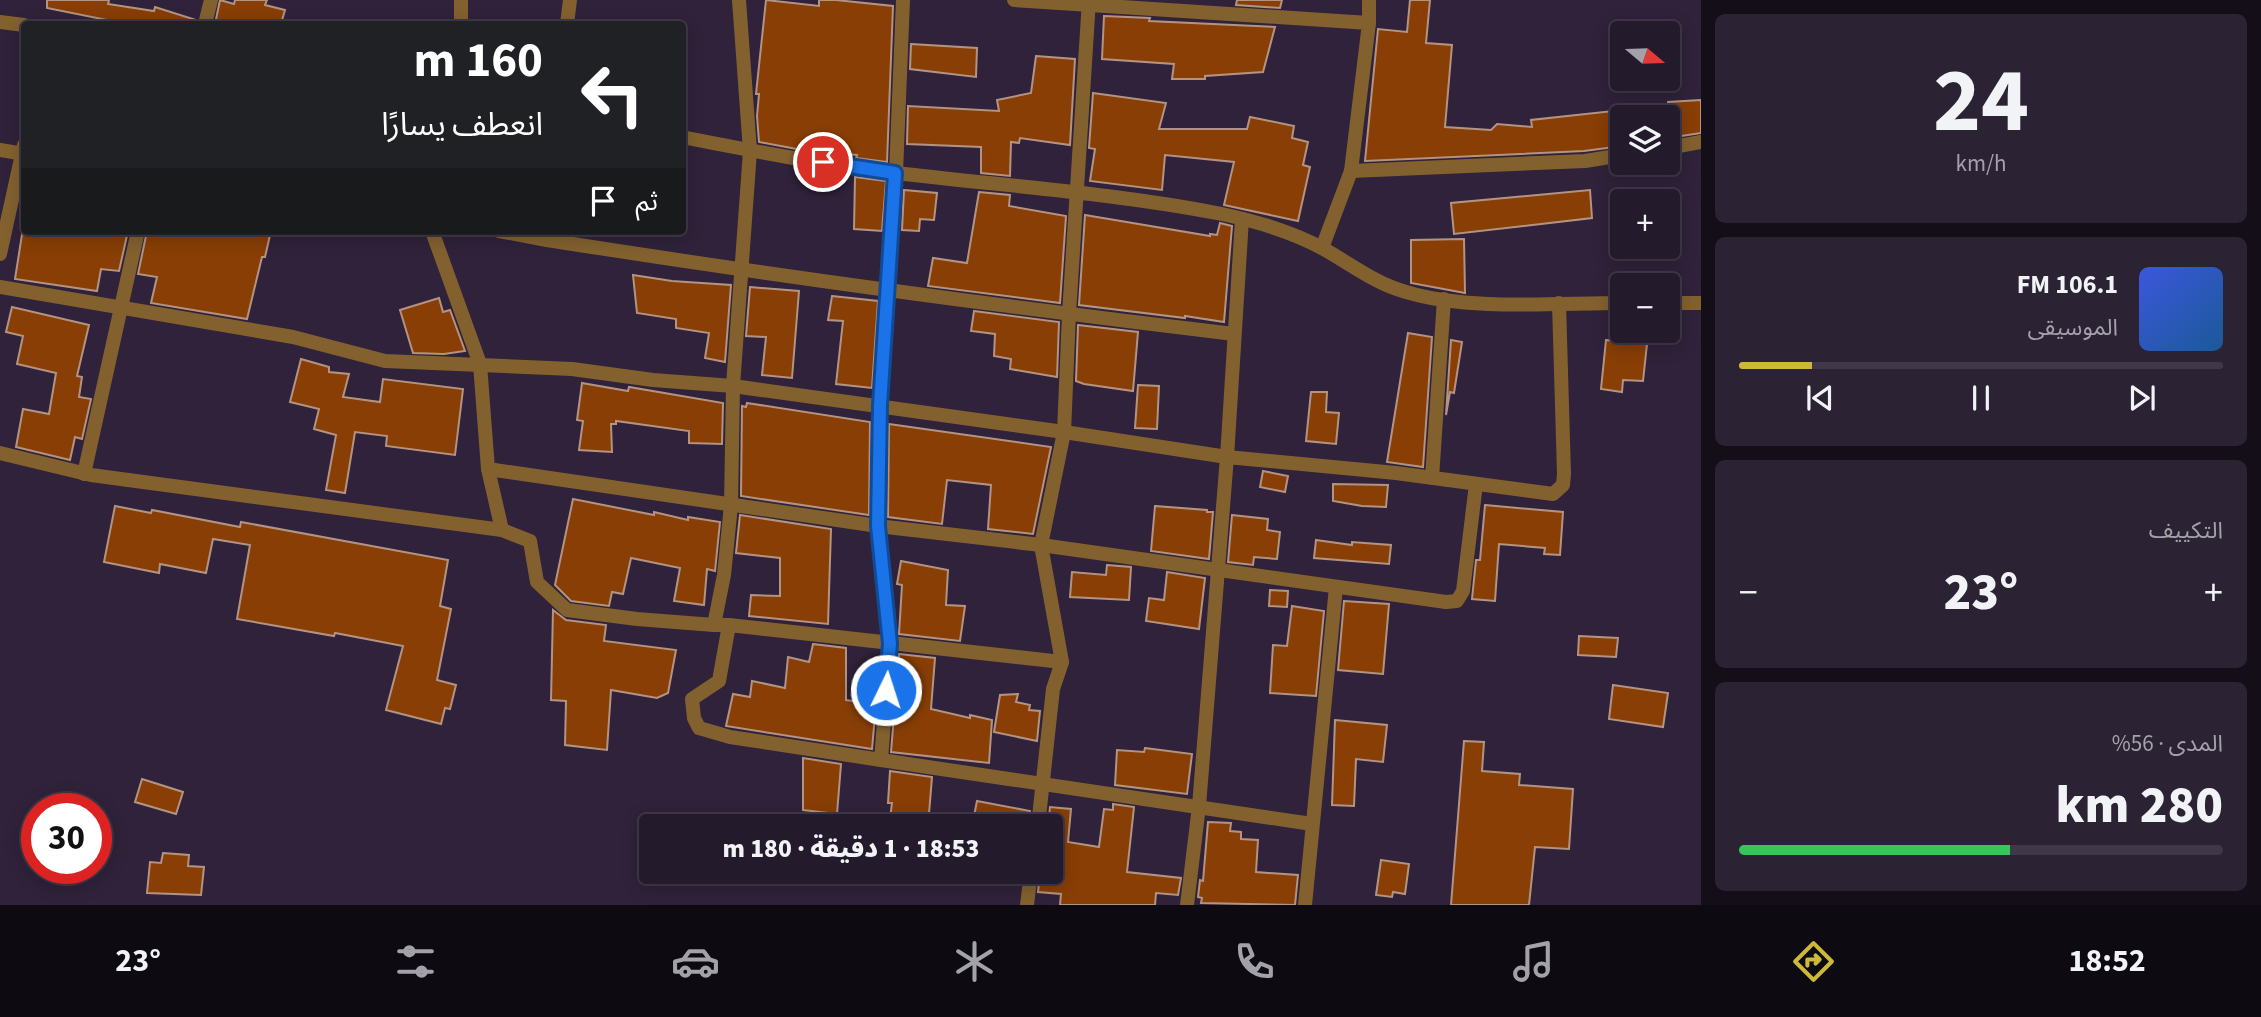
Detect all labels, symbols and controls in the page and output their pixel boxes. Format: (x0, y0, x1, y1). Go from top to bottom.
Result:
north arrow (1610, 21, 1680, 91)
map controls (1610, 21, 1680, 343)
text: 160 m (414, 26, 543, 96)
text: 24 (1933, 37, 2029, 166)
icon: left (567, 49, 658, 140)
text: انعطف يسارًا (381, 102, 543, 148)
button: layers (1610, 105, 1680, 175)
pin (793, 132, 853, 192)
icon: arrive (804, 143, 842, 181)
text: km/h (1956, 147, 2007, 180)
icon: arrive (584, 182, 622, 220)
text: ثم (636, 183, 658, 220)
button: + (1610, 189, 1680, 259)
text: 106.1 FM (2017, 266, 2118, 303)
button: − (1610, 273, 1680, 343)
text: الموسيقى (2027, 311, 2118, 344)
icon: previous (1801, 379, 1839, 417)
icon: pause (1962, 379, 2000, 417)
icon: next (2123, 379, 2161, 417)
text: التكييف (2149, 514, 2223, 547)
text: 23° (1944, 556, 2018, 630)
text: − (1739, 566, 1758, 620)
text: + (2204, 566, 2223, 620)
position arrow (849, 653, 923, 727)
text: المدى · 56% (2112, 727, 2223, 760)
text: 280 km (2055, 769, 2223, 843)
speed limit sign: 30 (21, 793, 112, 884)
text: 18:53 · 1 دقيقة · 180 m (723, 830, 979, 867)
icon: filters (391, 937, 440, 986)
icon: car (671, 937, 720, 986)
icon: climate (950, 937, 999, 986)
icon: phone (1230, 937, 1279, 986)
icon: music (1509, 937, 1558, 986)
icon: directions (1789, 937, 1838, 986)
text: 23° (115, 938, 161, 984)
text: 18:52 (2069, 938, 2146, 984)

